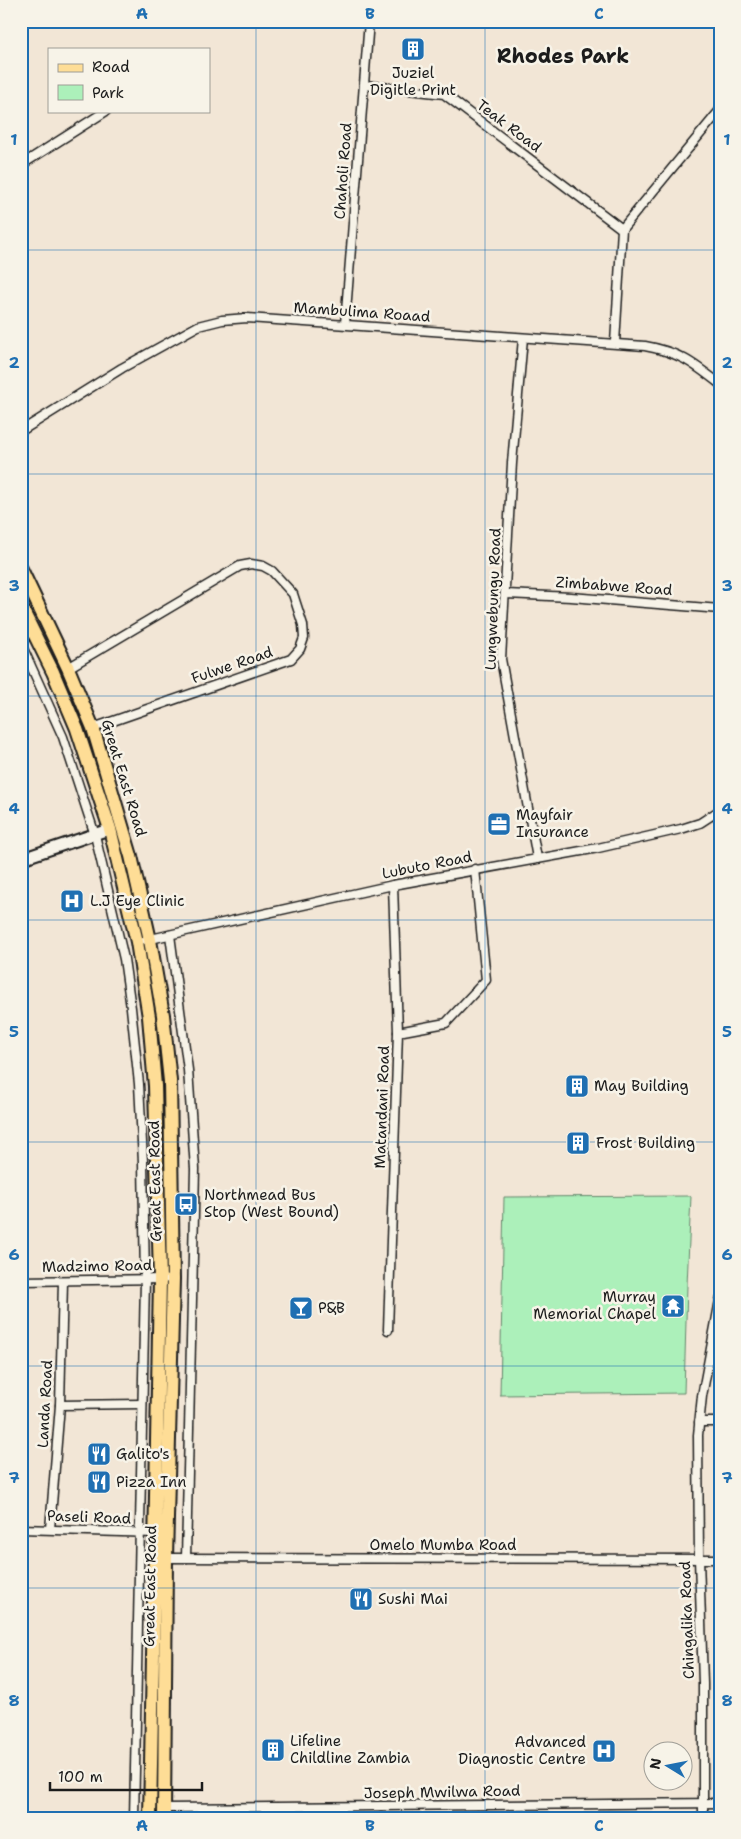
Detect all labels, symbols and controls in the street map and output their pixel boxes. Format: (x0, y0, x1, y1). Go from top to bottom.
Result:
text: A (136, 3, 148, 24)
text: B (365, 3, 375, 24)
text: C (594, 3, 604, 24)
building icon: Juziel Digitle Print (400, 36, 426, 62)
district label: Rhodes Park (497, 43, 629, 69)
legend (48, 48, 210, 112)
text: Road (92, 57, 130, 77)
place label: Juziel Digitle Print (370, 63, 456, 100)
text: Park (92, 83, 124, 103)
street label: Teak Road (472, 95, 546, 157)
street label: Chaholi Road (330, 121, 356, 220)
text: 1 (10, 129, 18, 150)
text: 1 (723, 129, 731, 150)
street label: Mambulima Roaad (293, 297, 432, 327)
text: 2 (8, 352, 20, 373)
text: 2 (721, 352, 733, 373)
street label: Lungwebungu Road (481, 527, 505, 671)
street label: Zimbabwe Road (555, 572, 674, 600)
text: 3 (8, 575, 20, 596)
text: 3 (721, 575, 733, 596)
street label: Fulwe Road (189, 642, 276, 688)
street label: Great East Road (97, 717, 151, 840)
text: 4 (8, 798, 20, 819)
text: 4 (721, 798, 733, 819)
place label: Mayfair Insurance (516, 805, 589, 842)
office icon: Mayfair Insurance (486, 811, 512, 837)
street label: Lubuto Road (380, 846, 474, 884)
hospital icon: L.J Eye Clinic (59, 888, 85, 914)
place label: L.J Eye Clinic (90, 891, 185, 911)
text: 5 (9, 1021, 19, 1042)
text: 5 (722, 1021, 732, 1042)
street label: Matandani Road (370, 1045, 394, 1169)
building icon: May Building (564, 1073, 590, 1099)
place label: May Building (594, 1076, 689, 1096)
street label: Great East Road (144, 1120, 166, 1242)
building icon: Frost Building (565, 1130, 591, 1156)
place label: Frost Building (596, 1133, 695, 1153)
place label: Northmead Bus Stop (West Bound) (204, 1185, 339, 1222)
bus stop icon: Northmead Bus Stop (West Bound) (173, 1191, 199, 1217)
text: 6 (8, 1244, 20, 1265)
text: 6 (721, 1244, 733, 1265)
street label: Madzimo Road (42, 1255, 153, 1277)
place label: Murray Memorial Chapel (533, 1287, 656, 1324)
temple icon: Murray Memorial Chapel (660, 1293, 686, 1319)
bar icon: P&B (288, 1295, 314, 1321)
place label: P&B (318, 1298, 345, 1318)
street label: Landa Road (33, 1359, 57, 1449)
restaurant icon: Galito's (86, 1441, 112, 1467)
place label: Galito's (116, 1444, 170, 1464)
text: 7 (8, 1467, 20, 1488)
text: 7 (721, 1467, 733, 1488)
restaurant icon: Pizza Inn (86, 1469, 112, 1495)
place label: Pizza Inn (116, 1472, 186, 1492)
street label: Paseli Road (47, 1506, 132, 1528)
street label: Great East Road (139, 1525, 161, 1647)
street label: Omelo Mumba Road (369, 1535, 517, 1555)
street label: Chingalika Road (675, 1560, 699, 1680)
restaurant icon: Sushi Mai (348, 1586, 374, 1612)
place label: Sushi Mai (378, 1589, 448, 1609)
text: 8 (8, 1690, 20, 1711)
text: 8 (721, 1690, 733, 1711)
place label: Lifeline Childline Zambia (290, 1731, 411, 1768)
place label: Advanced Diagnostic Centre (458, 1732, 586, 1769)
building icon: Lifeline Childline Zambia (260, 1737, 286, 1763)
hospital icon: Advanced Diagnostic Centre (591, 1738, 617, 1764)
north arrow (644, 1742, 694, 1792)
text: N (645, 1757, 665, 1771)
scale bar (50, 1759, 202, 1791)
text: 100 m (58, 1767, 103, 1787)
street label: Joseph Mwilwa Road (363, 1781, 521, 1803)
text: A (136, 1815, 148, 1836)
text: B (365, 1815, 375, 1836)
text: C (594, 1815, 604, 1836)

